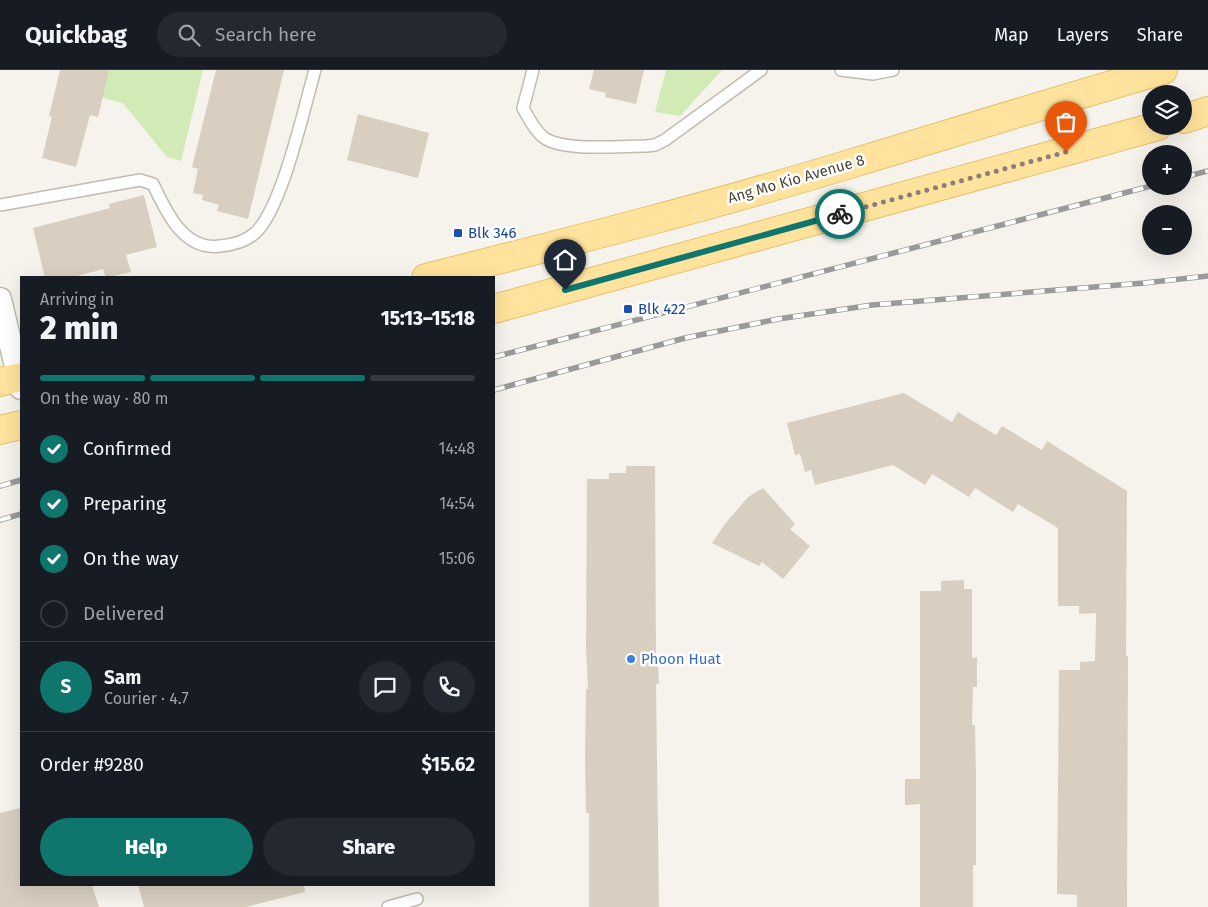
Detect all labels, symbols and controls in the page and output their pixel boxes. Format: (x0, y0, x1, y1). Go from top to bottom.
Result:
search box (157, 12, 507, 57)
text: Quickbag (25, 21, 127, 49)
icon: search (175, 21, 203, 49)
text: Search here (215, 23, 317, 46)
text: Map (994, 24, 1029, 46)
text: Layers (1057, 24, 1109, 46)
text: Share (1137, 24, 1183, 46)
map controls (1142, 85, 1192, 255)
button: layers (1142, 85, 1192, 135)
pin (1045, 101, 1087, 152)
icon: bag (1052, 108, 1080, 136)
button: + (1142, 145, 1192, 195)
street label: Ang Mo Kio Avenue 8 (726, 151, 866, 207)
courier (815, 189, 865, 239)
icon: bike (826, 200, 854, 228)
button: − (1142, 205, 1192, 255)
place label: Blk 346 (468, 224, 517, 242)
marker: Blk 346 (452, 227, 464, 239)
pin (544, 239, 586, 290)
icon: home (551, 246, 579, 274)
text: Arriving in (40, 290, 114, 309)
place label: Blk 422 (638, 300, 686, 318)
marker: Blk 422 (622, 303, 634, 315)
text: 15:13–15:18 (381, 307, 475, 330)
text: 2 min (40, 309, 118, 347)
text: On the way · 80 m (40, 389, 168, 408)
icon: check (40, 435, 68, 463)
text: Confirmed (83, 437, 172, 460)
text: 14:48 (438, 439, 475, 458)
icon: check (40, 490, 68, 518)
text: Preparing (83, 492, 166, 515)
text: 14:54 (439, 494, 475, 513)
icon: check (40, 545, 68, 573)
text: On the way (83, 547, 179, 570)
text: 15:06 (439, 549, 475, 568)
text: Delivered (83, 602, 165, 625)
place label: Phoon Huat (641, 650, 722, 668)
marker: Phoon Huat (625, 653, 637, 665)
button: chat (359, 661, 411, 713)
button: phone (423, 661, 475, 713)
text: Sam (104, 666, 141, 689)
text: S (61, 675, 71, 698)
text: Courier · 4.7 (104, 689, 189, 708)
text: Order #9280 (40, 753, 144, 776)
text: $15.62 (422, 753, 475, 776)
button: Help (40, 818, 253, 876)
button: Share (263, 818, 475, 876)

